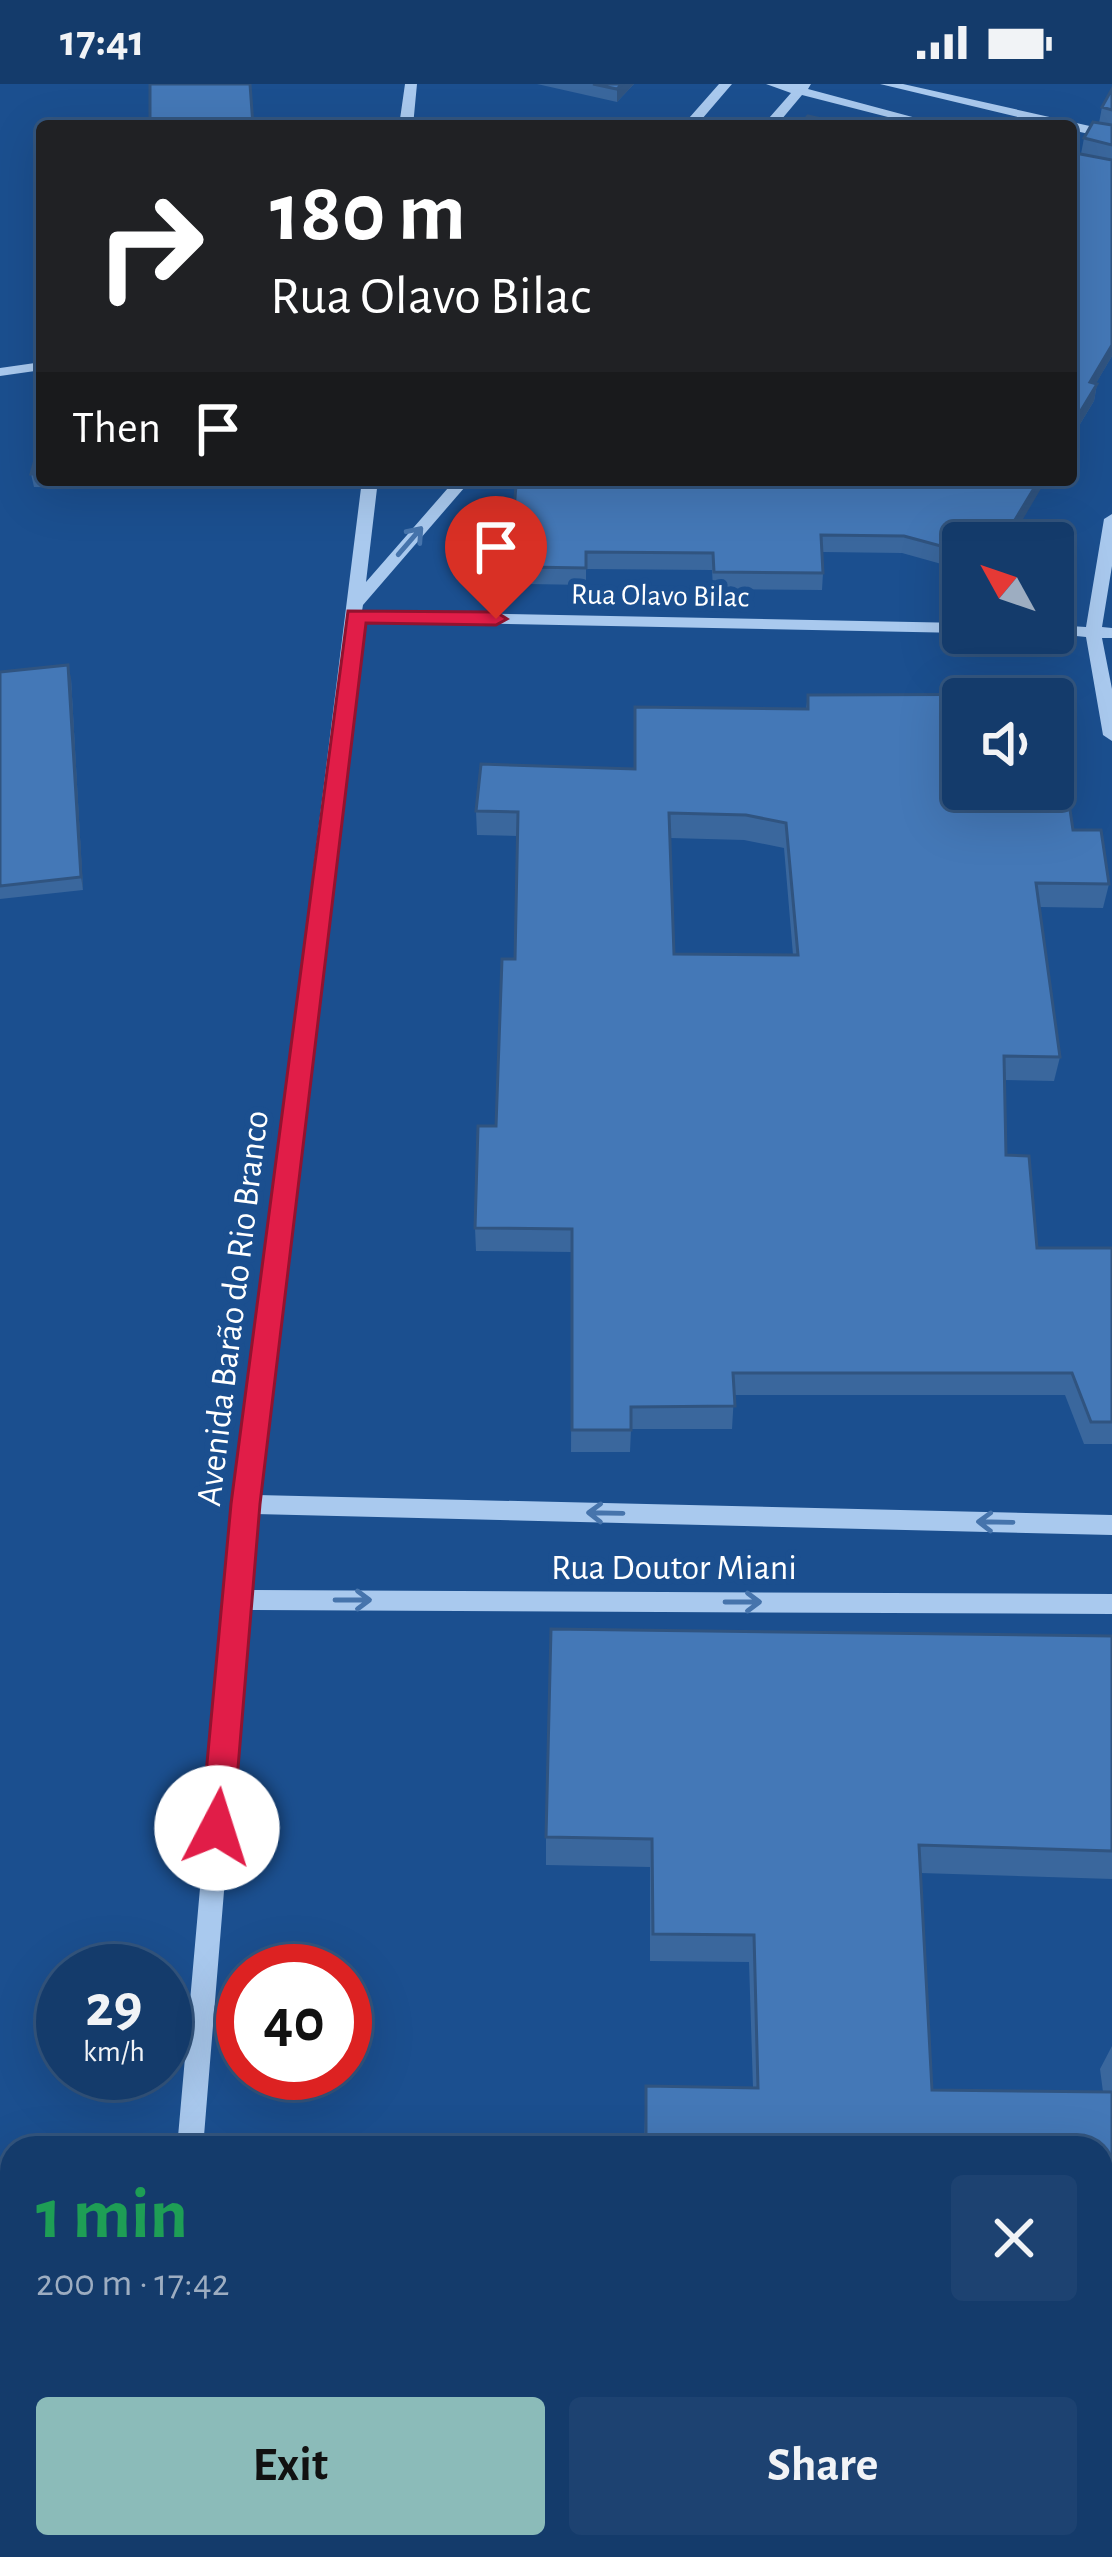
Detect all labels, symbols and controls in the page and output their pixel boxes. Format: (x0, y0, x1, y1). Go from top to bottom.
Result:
text: 17:41 (60, 19, 145, 64)
icon: right (72, 168, 228, 324)
text: 180 m (270, 172, 466, 256)
text: Rua Olavo Bilac (270, 270, 591, 324)
icon: arrive (185, 396, 251, 462)
text: Then (72, 406, 161, 451)
pin (445, 496, 547, 619)
icon: arrive (463, 514, 529, 580)
north arrow (942, 522, 1074, 654)
map controls (942, 522, 1074, 810)
one-way arrow (396, 526, 423, 557)
street label: Rua Olavo Bilac (571, 579, 750, 613)
button: sound (942, 678, 1074, 810)
street label: Avenida Barão do Rio Branco (191, 1108, 275, 1508)
one-way arrow (586, 1501, 625, 1524)
one-way arrow (976, 1511, 1015, 1534)
street label: Rua Doutor Miani (551, 1550, 797, 1586)
one-way arrow (333, 1589, 372, 1611)
one-way arrow (723, 1591, 762, 1613)
position arrow (154, 1765, 280, 1891)
speed limit sign: 40 (216, 1944, 372, 2100)
text: 29 (85, 1977, 143, 2037)
text: km/h (83, 2037, 145, 2067)
button: close (951, 2175, 1077, 2301)
text: 1 min (36, 2179, 188, 2251)
text: 200 m · 17:42 (36, 2264, 229, 2303)
button: Exit (36, 2397, 545, 2535)
button: Share (569, 2397, 1077, 2535)

